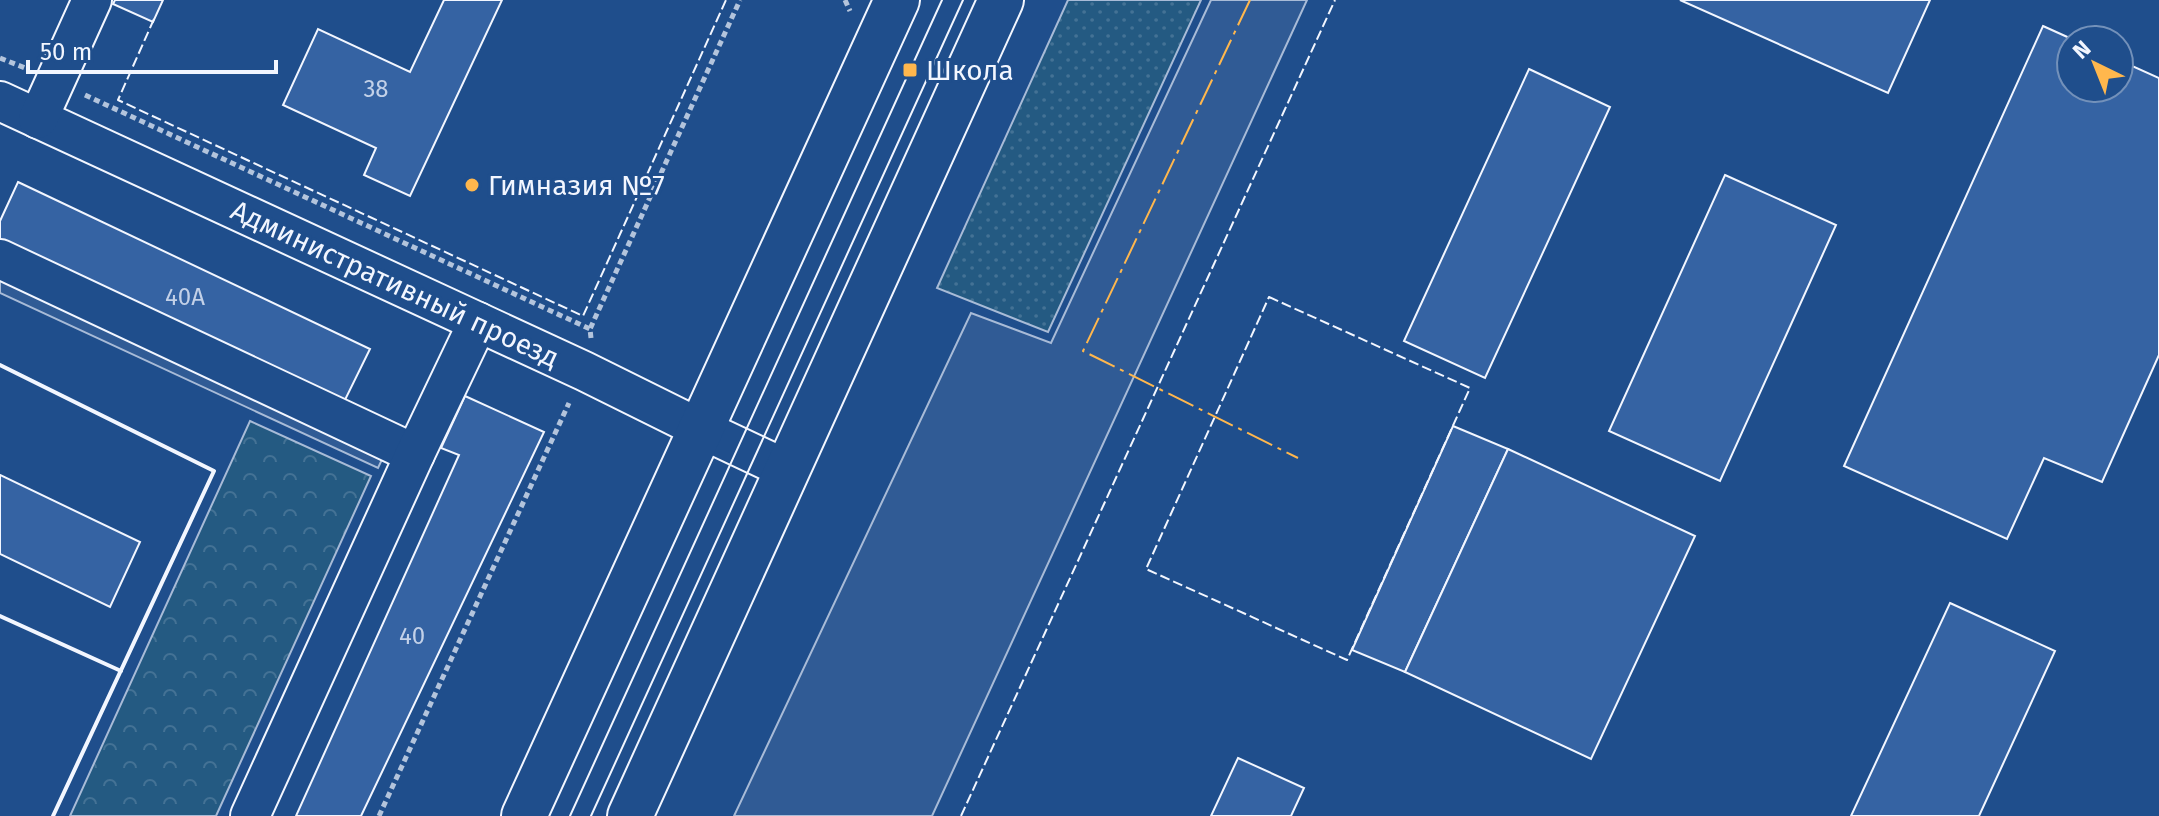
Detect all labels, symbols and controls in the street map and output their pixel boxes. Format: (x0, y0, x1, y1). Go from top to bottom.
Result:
scale bar (28, 24, 276, 74)
north arrow (2055, 24, 2135, 104)
text: N (2067, 35, 2096, 65)
text: 50 m (40, 38, 92, 66)
place label: Школа (926, 54, 1014, 87)
marker: Школа (901, 61, 919, 79)
house number: 38 (363, 75, 389, 103)
place label: Гимназия №7 (488, 169, 665, 202)
marker: Гимназия №7 (463, 176, 481, 194)
street label: Административный проезд (226, 193, 564, 375)
house number: 40А (165, 283, 205, 311)
house number: 40 (399, 622, 425, 650)

